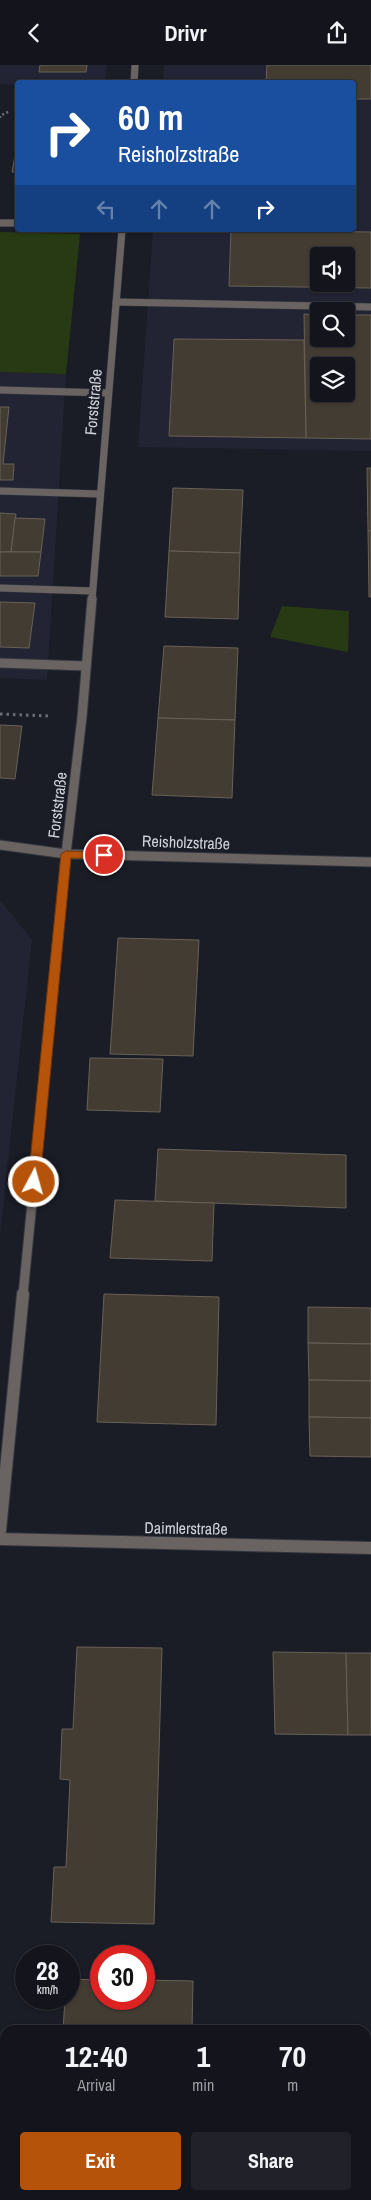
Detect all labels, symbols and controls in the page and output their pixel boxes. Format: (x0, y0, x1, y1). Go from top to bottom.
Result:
text: Drivr (164, 18, 207, 48)
icon: back (20, 19, 48, 47)
icon: share (323, 19, 351, 47)
text: 60 m (118, 94, 183, 141)
icon: right (35, 100, 100, 165)
text: Reisholzstraße (118, 139, 239, 169)
icon: left (92, 195, 120, 223)
icon: ahead (145, 195, 173, 223)
icon: ahead (198, 195, 226, 223)
icon: right (251, 195, 279, 223)
map controls (310, 247, 355, 402)
button: sound (310, 247, 355, 292)
button: search (310, 302, 355, 347)
button: layers (310, 357, 355, 402)
street label: Forststraße (79, 368, 107, 436)
street label: Forststraße (42, 771, 72, 839)
street label: Reisholzstraße (142, 829, 230, 855)
pin (83, 834, 125, 876)
icon: arrive (90, 841, 118, 869)
position arrow (7, 1155, 59, 1207)
street label: Daimlerstraße (144, 1516, 228, 1540)
speed limit sign: 30 (90, 1945, 155, 2010)
text: 28 (36, 1954, 59, 1988)
text: km/h (37, 1982, 58, 1998)
text: 12:40 (65, 2036, 128, 2076)
text: 1 (196, 2036, 210, 2076)
text: 70 (279, 2036, 306, 2076)
text: Arrival (77, 2074, 115, 2096)
text: min (192, 2074, 214, 2096)
text: m (287, 2074, 298, 2096)
button: Exit (20, 2132, 181, 2190)
button: Share (191, 2132, 351, 2190)

